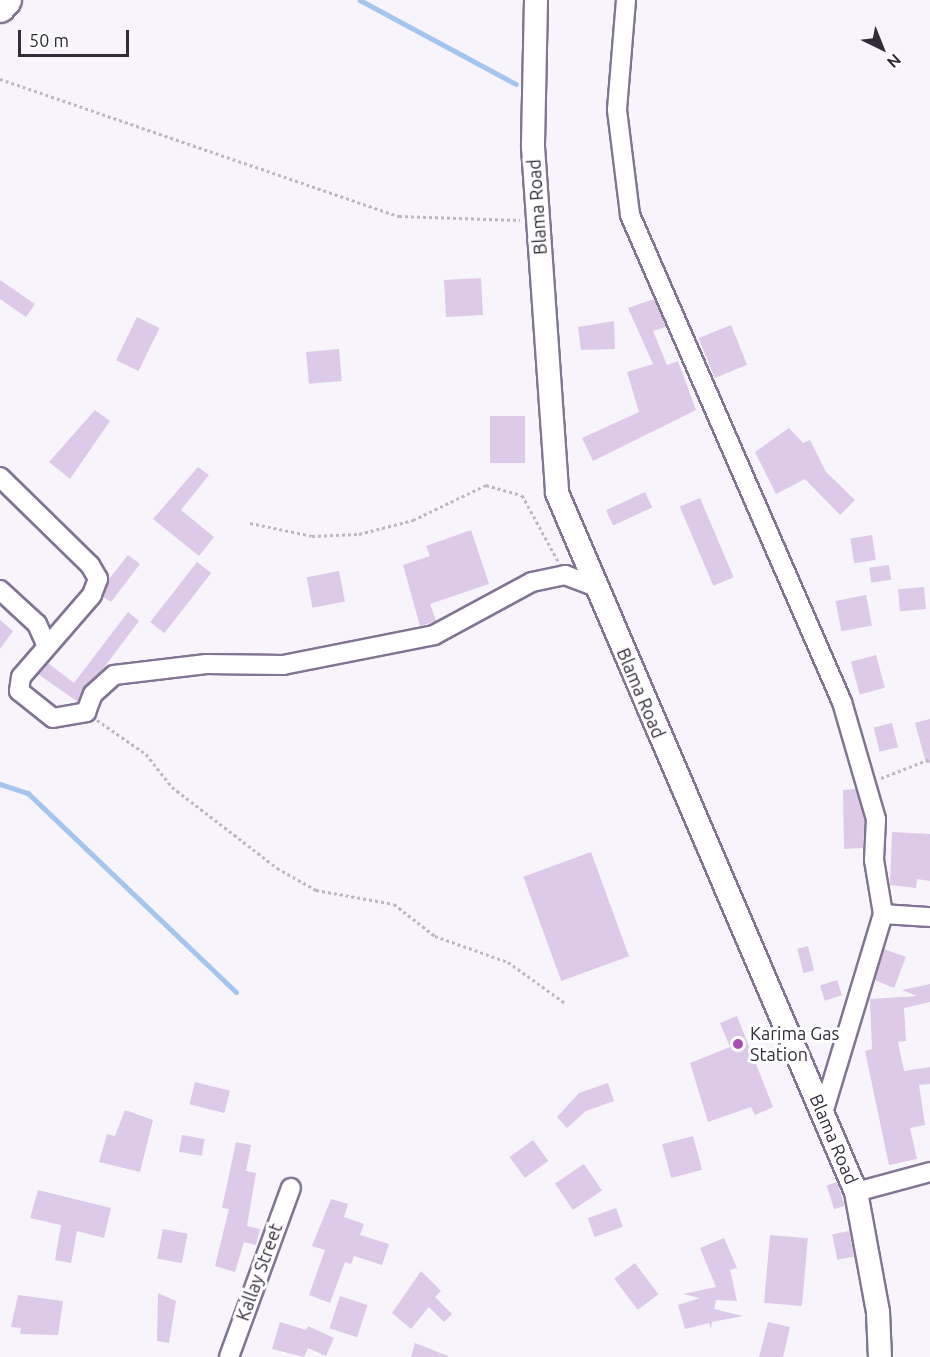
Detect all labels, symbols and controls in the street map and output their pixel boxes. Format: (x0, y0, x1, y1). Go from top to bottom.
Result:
scale bar (21, 18, 132, 56)
north arrow (852, 18, 912, 78)
text: 50 m (29, 30, 69, 50)
text: N (884, 51, 905, 72)
street label: Blama Road (523, 158, 551, 256)
street label: Blama Road (612, 645, 670, 741)
place label: Karima Gas Station (750, 1023, 839, 1066)
marker: Karima Gas Station (731, 1037, 745, 1051)
street label: Blama Road (805, 1091, 863, 1187)
street label: Kallay Street (231, 1220, 287, 1324)

